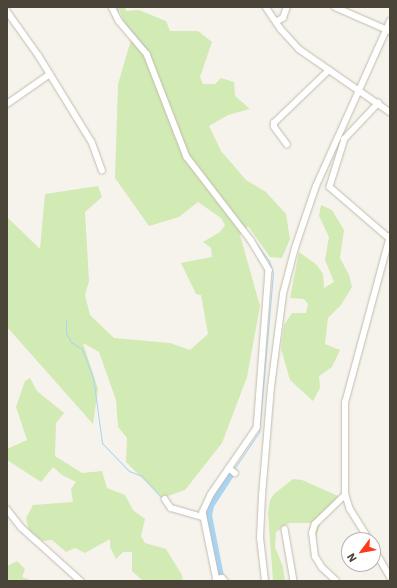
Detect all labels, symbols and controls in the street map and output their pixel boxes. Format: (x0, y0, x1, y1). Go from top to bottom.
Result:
north arrow (341, 532, 381, 572)
text: N (344, 551, 360, 565)

